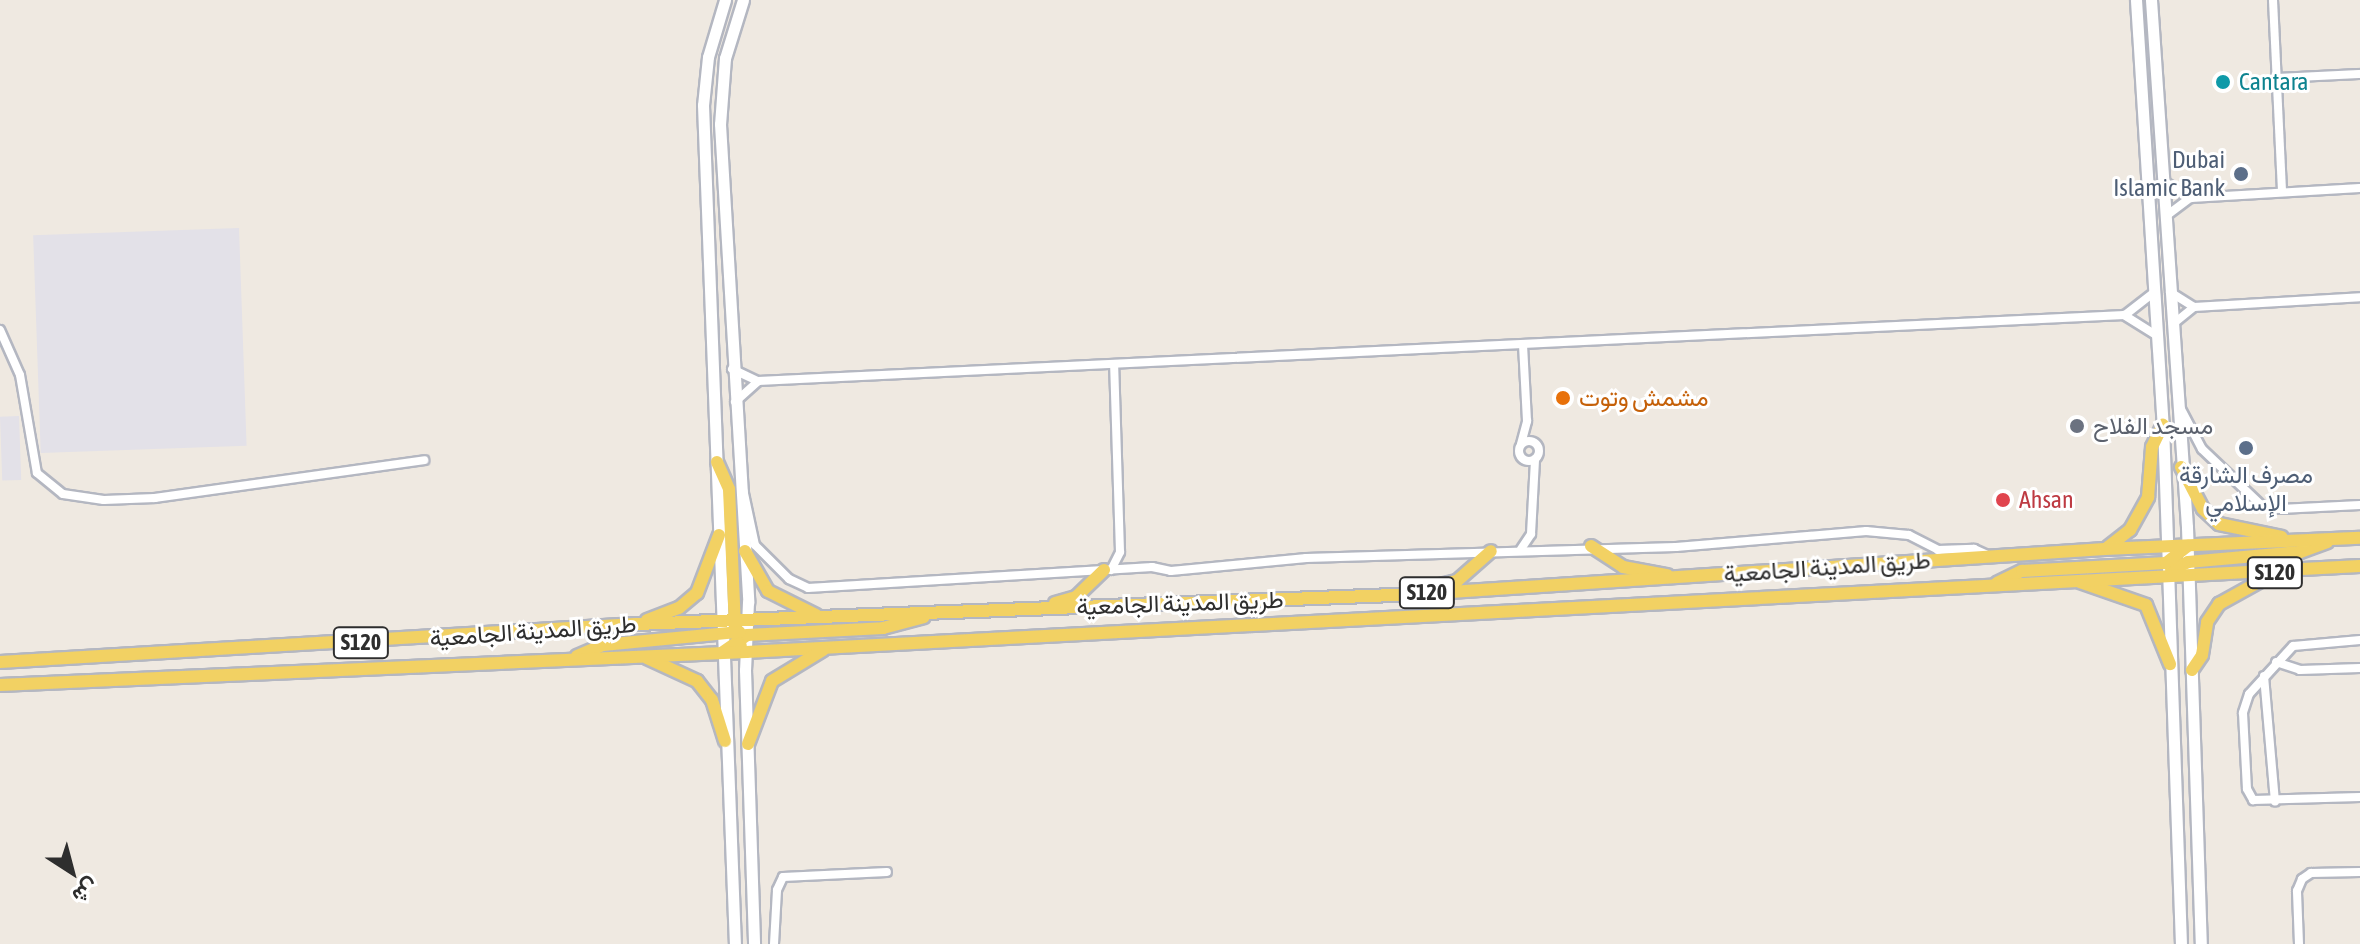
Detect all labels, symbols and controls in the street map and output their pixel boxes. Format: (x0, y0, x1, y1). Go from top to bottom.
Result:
place label: Cantara (2239, 68, 2308, 96)
marker: Cantara (2214, 73, 2232, 91)
place label: Dubai Islamic Bank (2113, 146, 2225, 202)
marker: Dubai Islamic Bank (2232, 165, 2250, 183)
place label: مشمش وتوت (1579, 384, 1708, 412)
marker: مشمش وتوت (1554, 389, 1572, 407)
place label: مسجد الفلاح (2093, 412, 2213, 440)
marker: مسجد الفلاح (2068, 417, 2086, 435)
marker: مصرف الشارقة الإسلامي (2237, 439, 2255, 457)
place label: مصرف الشارقة الإسلامي (2179, 461, 2313, 517)
place label: Ahsan (2019, 486, 2074, 514)
marker: Ahsan (1994, 491, 2012, 509)
street label: طريق المدينة الجامعية (1723, 545, 1931, 589)
road number: S120 (2245, 555, 2305, 591)
road number: S120 (1397, 575, 1457, 611)
street label: طريق المدينة الجامعية (1076, 585, 1284, 621)
street label: طريق المدينة الجامعية (429, 609, 637, 653)
road number: S120 (331, 625, 391, 661)
north arrow (32, 832, 112, 912)
text: ش (68, 873, 104, 910)

